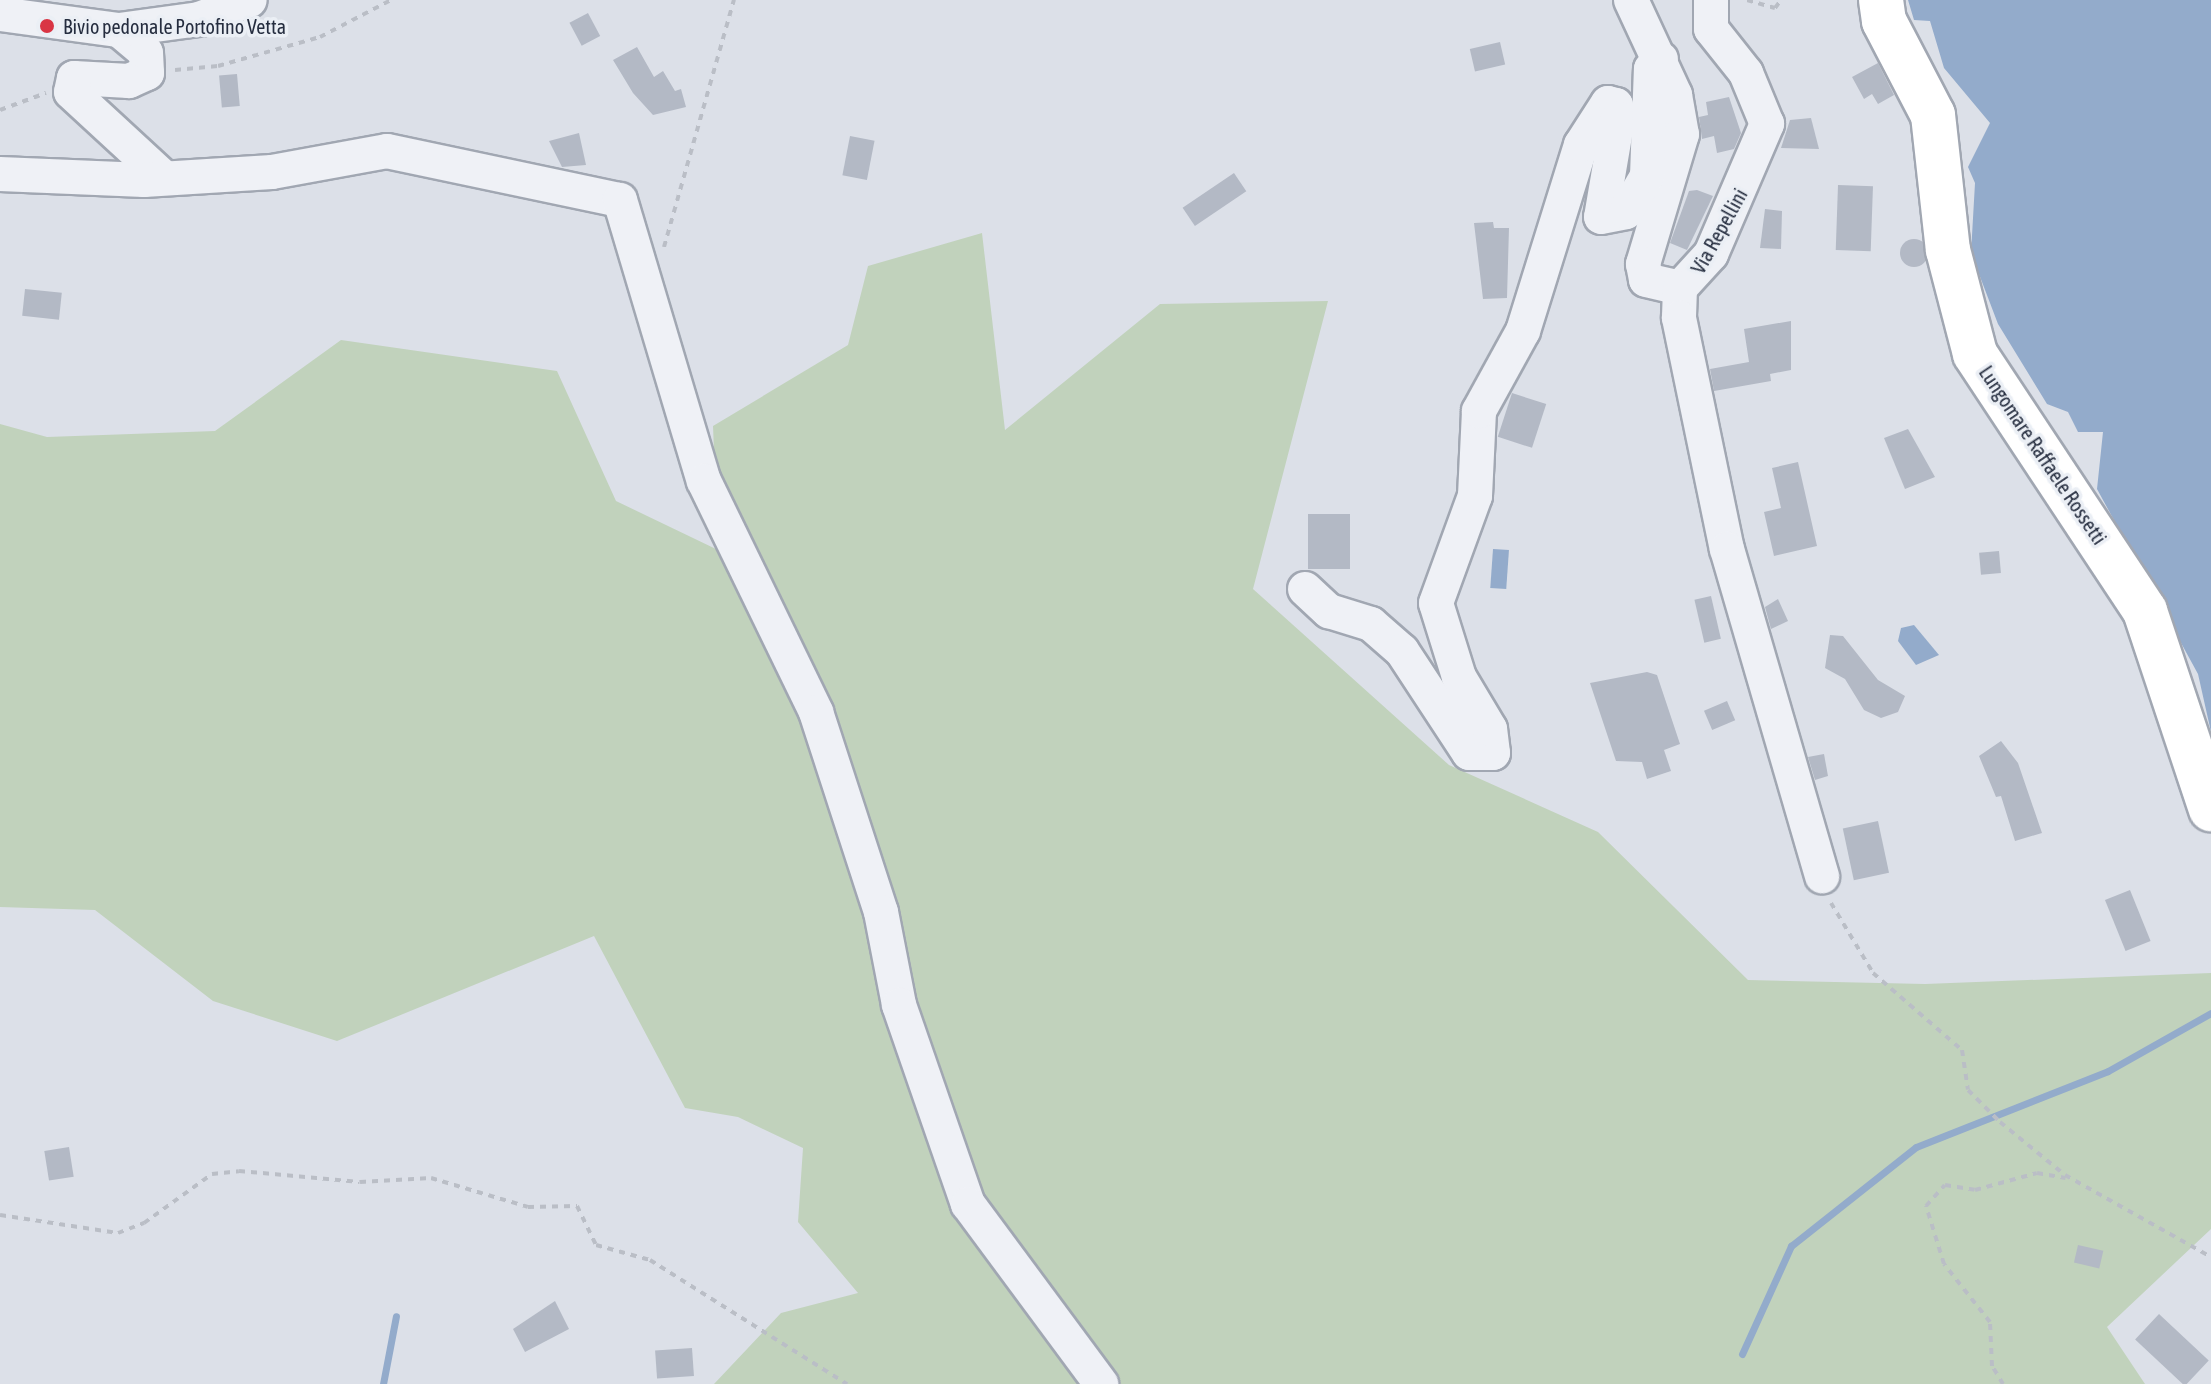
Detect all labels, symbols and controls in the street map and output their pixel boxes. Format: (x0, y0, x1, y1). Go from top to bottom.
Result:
place label: Bivio pedonale Portofino Vetta (63, 14, 286, 38)
marker: Bivio pedonale Portofino Vetta (38, 17, 56, 35)
street label: Via Repellini (1686, 184, 1752, 278)
street label: Lungomare Raffaele Rossetti (1974, 361, 2112, 549)

